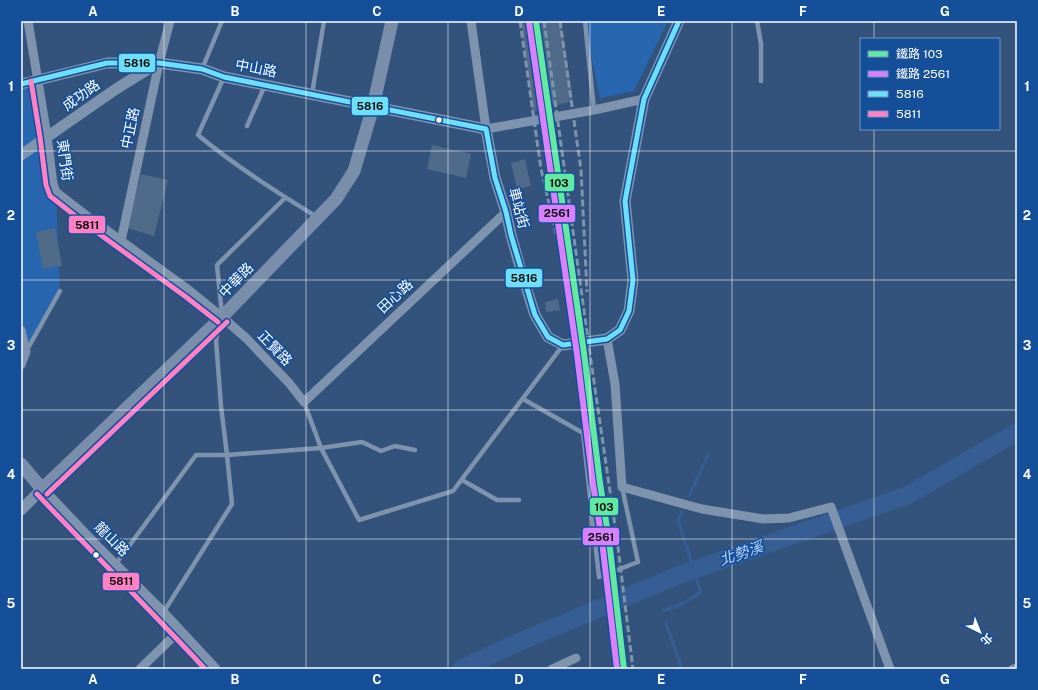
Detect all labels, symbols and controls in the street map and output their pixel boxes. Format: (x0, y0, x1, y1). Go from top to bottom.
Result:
text: A (88, 4, 98, 19)
text: B (231, 4, 240, 19)
text: C (372, 4, 382, 19)
text: D (514, 4, 524, 19)
text: E (657, 4, 665, 19)
text: F (799, 4, 807, 19)
text: G (940, 4, 950, 19)
legend (860, 38, 1000, 130)
text: 鐵路 103 (896, 47, 943, 61)
line badge: 5816 (118, 53, 156, 73)
street label: 中山路 (234, 56, 278, 80)
text: 5816 (124, 57, 150, 69)
text: 鐵路 2561 (896, 67, 950, 81)
street label: 成功路 (59, 76, 103, 114)
text: 1 (8, 79, 14, 94)
text: 1 (1024, 79, 1030, 94)
text: 5816 (896, 87, 924, 101)
line badge: 5816 (351, 96, 389, 116)
text: 5816 (357, 100, 383, 112)
street label: 中正路 (118, 106, 142, 150)
text: 5811 (896, 107, 921, 121)
unlabelled marker (434, 115, 444, 125)
street label: 東門街 (54, 138, 76, 182)
line badge: 103 (544, 173, 575, 192)
text: 103 (549, 177, 569, 189)
street label: 車站街 (506, 186, 532, 230)
line badge: 2561 (538, 204, 576, 223)
text: 2561 (544, 207, 570, 219)
text: 2 (7, 208, 15, 223)
text: 2 (1023, 208, 1031, 223)
line badge: 5811 (68, 215, 106, 234)
text: 5811 (75, 219, 99, 231)
street label: 中華路 (216, 259, 256, 301)
line badge: 5816 (505, 268, 543, 288)
text: 5816 (511, 272, 537, 284)
street label: 田心路 (374, 276, 416, 316)
street label: 正賢路 (255, 327, 295, 369)
text: 3 (7, 338, 16, 353)
text: 3 (1023, 338, 1032, 353)
text: 4 (7, 467, 16, 482)
text: 4 (1023, 467, 1032, 482)
line badge: 103 (589, 497, 619, 516)
text: 103 (594, 501, 614, 513)
street label: 龍山路 (91, 518, 133, 560)
line badge: 2561 (582, 527, 620, 546)
text: 2561 (588, 531, 614, 543)
water label: 北勢溪 (717, 537, 767, 568)
unlabelled marker (91, 550, 101, 560)
line badge: 5811 (102, 572, 140, 591)
text: 5811 (109, 575, 133, 587)
text: 5 (7, 596, 16, 611)
text: 5 (1023, 596, 1032, 611)
north arrow (960, 612, 1000, 652)
text: 北 (979, 631, 995, 647)
text: A (88, 672, 98, 687)
text: B (231, 672, 240, 687)
text: C (372, 672, 382, 687)
text: D (514, 672, 524, 687)
text: E (657, 672, 665, 687)
text: F (799, 672, 807, 687)
text: G (940, 672, 950, 687)

